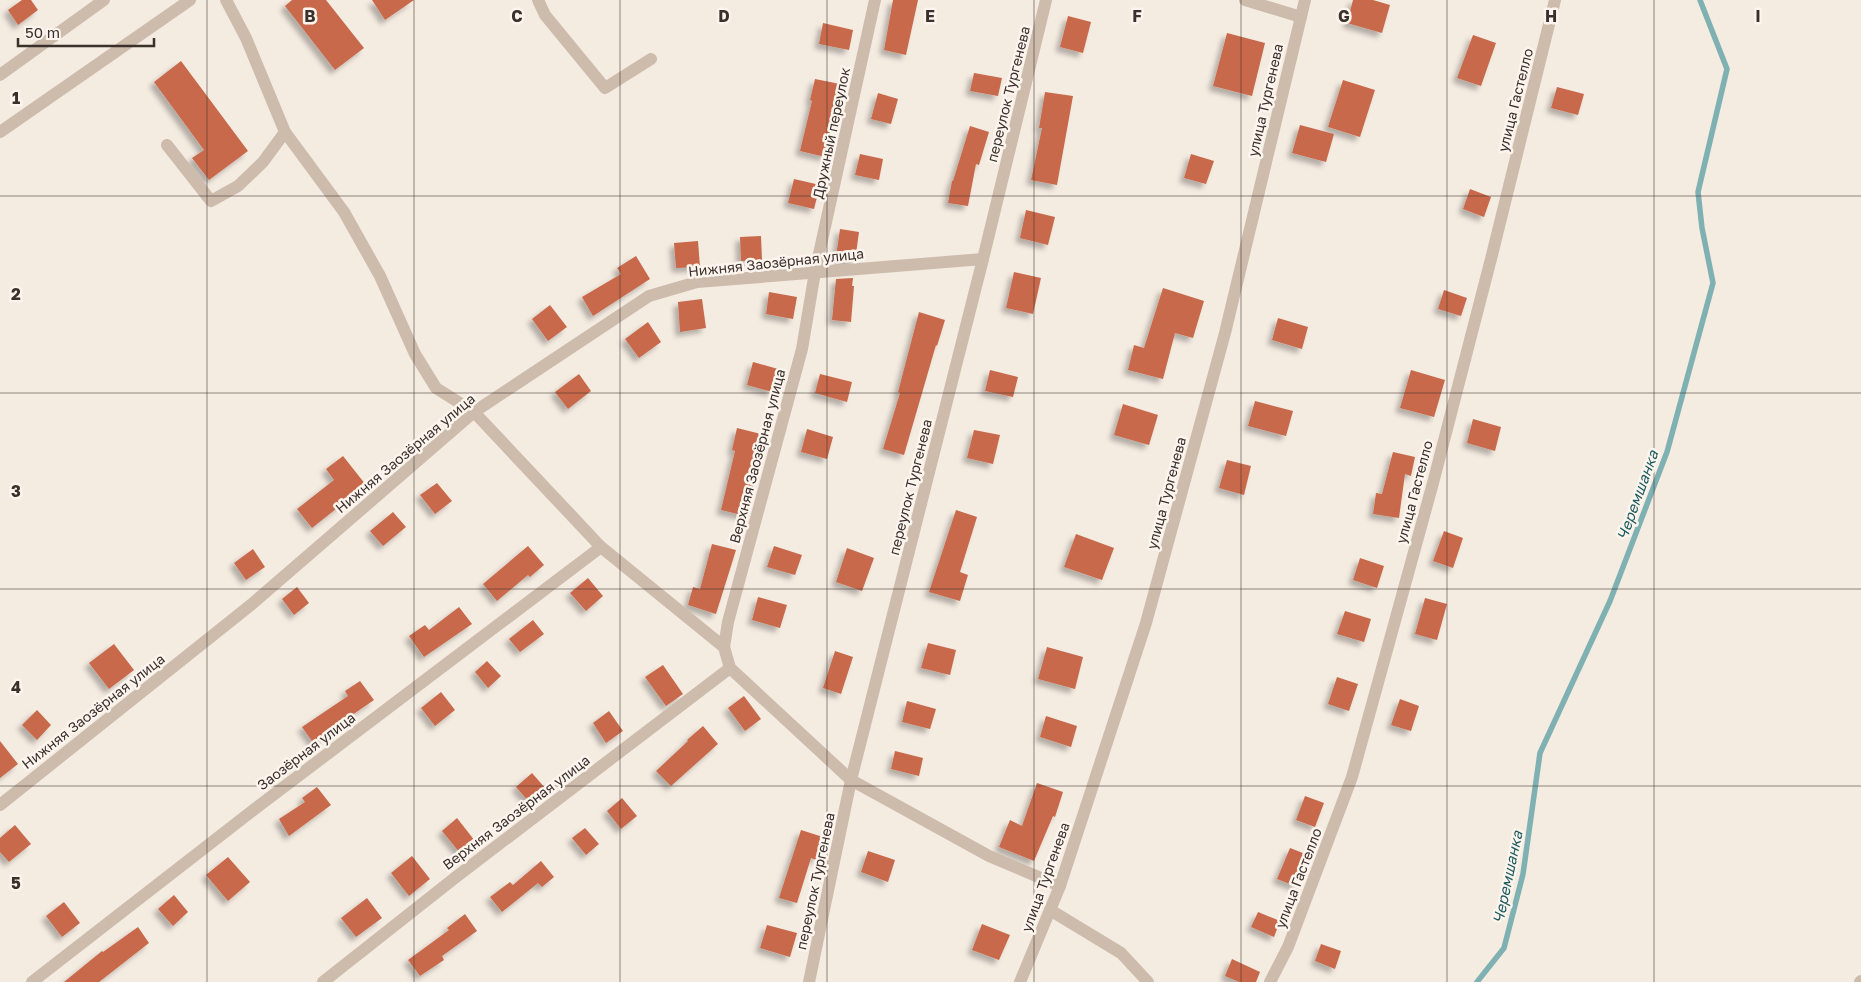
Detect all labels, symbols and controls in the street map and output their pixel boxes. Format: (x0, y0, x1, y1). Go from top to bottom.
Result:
text: B (304, 6, 316, 26)
text: C (511, 6, 523, 26)
text: D (718, 6, 730, 26)
text: E (925, 6, 935, 26)
text: F (1132, 6, 1142, 26)
text: G (1338, 6, 1350, 26)
text: H (1545, 6, 1557, 26)
text: I (1755, 6, 1761, 26)
scale bar (18, 15, 154, 47)
text: 50 m (25, 23, 60, 41)
street label: переулок Тургенева (983, 24, 1033, 164)
street label: улица Тургенева (1244, 42, 1286, 158)
street label: улица Гастелло (1494, 47, 1536, 153)
street label: Дружный переулок (809, 66, 853, 200)
text: 1 (12, 88, 20, 108)
street label: Нижняя Заозёрная улица (687, 244, 865, 280)
text: 2 (11, 284, 21, 304)
street label: Верхняя Заозёрная улица (726, 367, 788, 545)
street label: Нижняя Заозёрная улица (332, 390, 478, 516)
street label: переулок Тургенева (885, 417, 935, 557)
street label: улица Тургенева (1143, 435, 1189, 551)
street label: улица Гастелло (1392, 439, 1436, 545)
water label: Черемшанка (1612, 447, 1662, 542)
text: 3 (11, 481, 21, 501)
street label: Нижняя Заозёрная улица (18, 650, 168, 772)
text: 4 (11, 677, 21, 697)
street label: Заозёрная улица (254, 709, 358, 793)
street label: Верхняя Заозёрная улица (439, 751, 593, 873)
street label: переулок Тургенева (792, 811, 838, 951)
street label: улица Тургенева (1017, 820, 1073, 934)
street label: улица Гастелло (1271, 825, 1325, 931)
water label: Черемшанка (1488, 829, 1526, 925)
text: 5 (11, 873, 21, 893)

